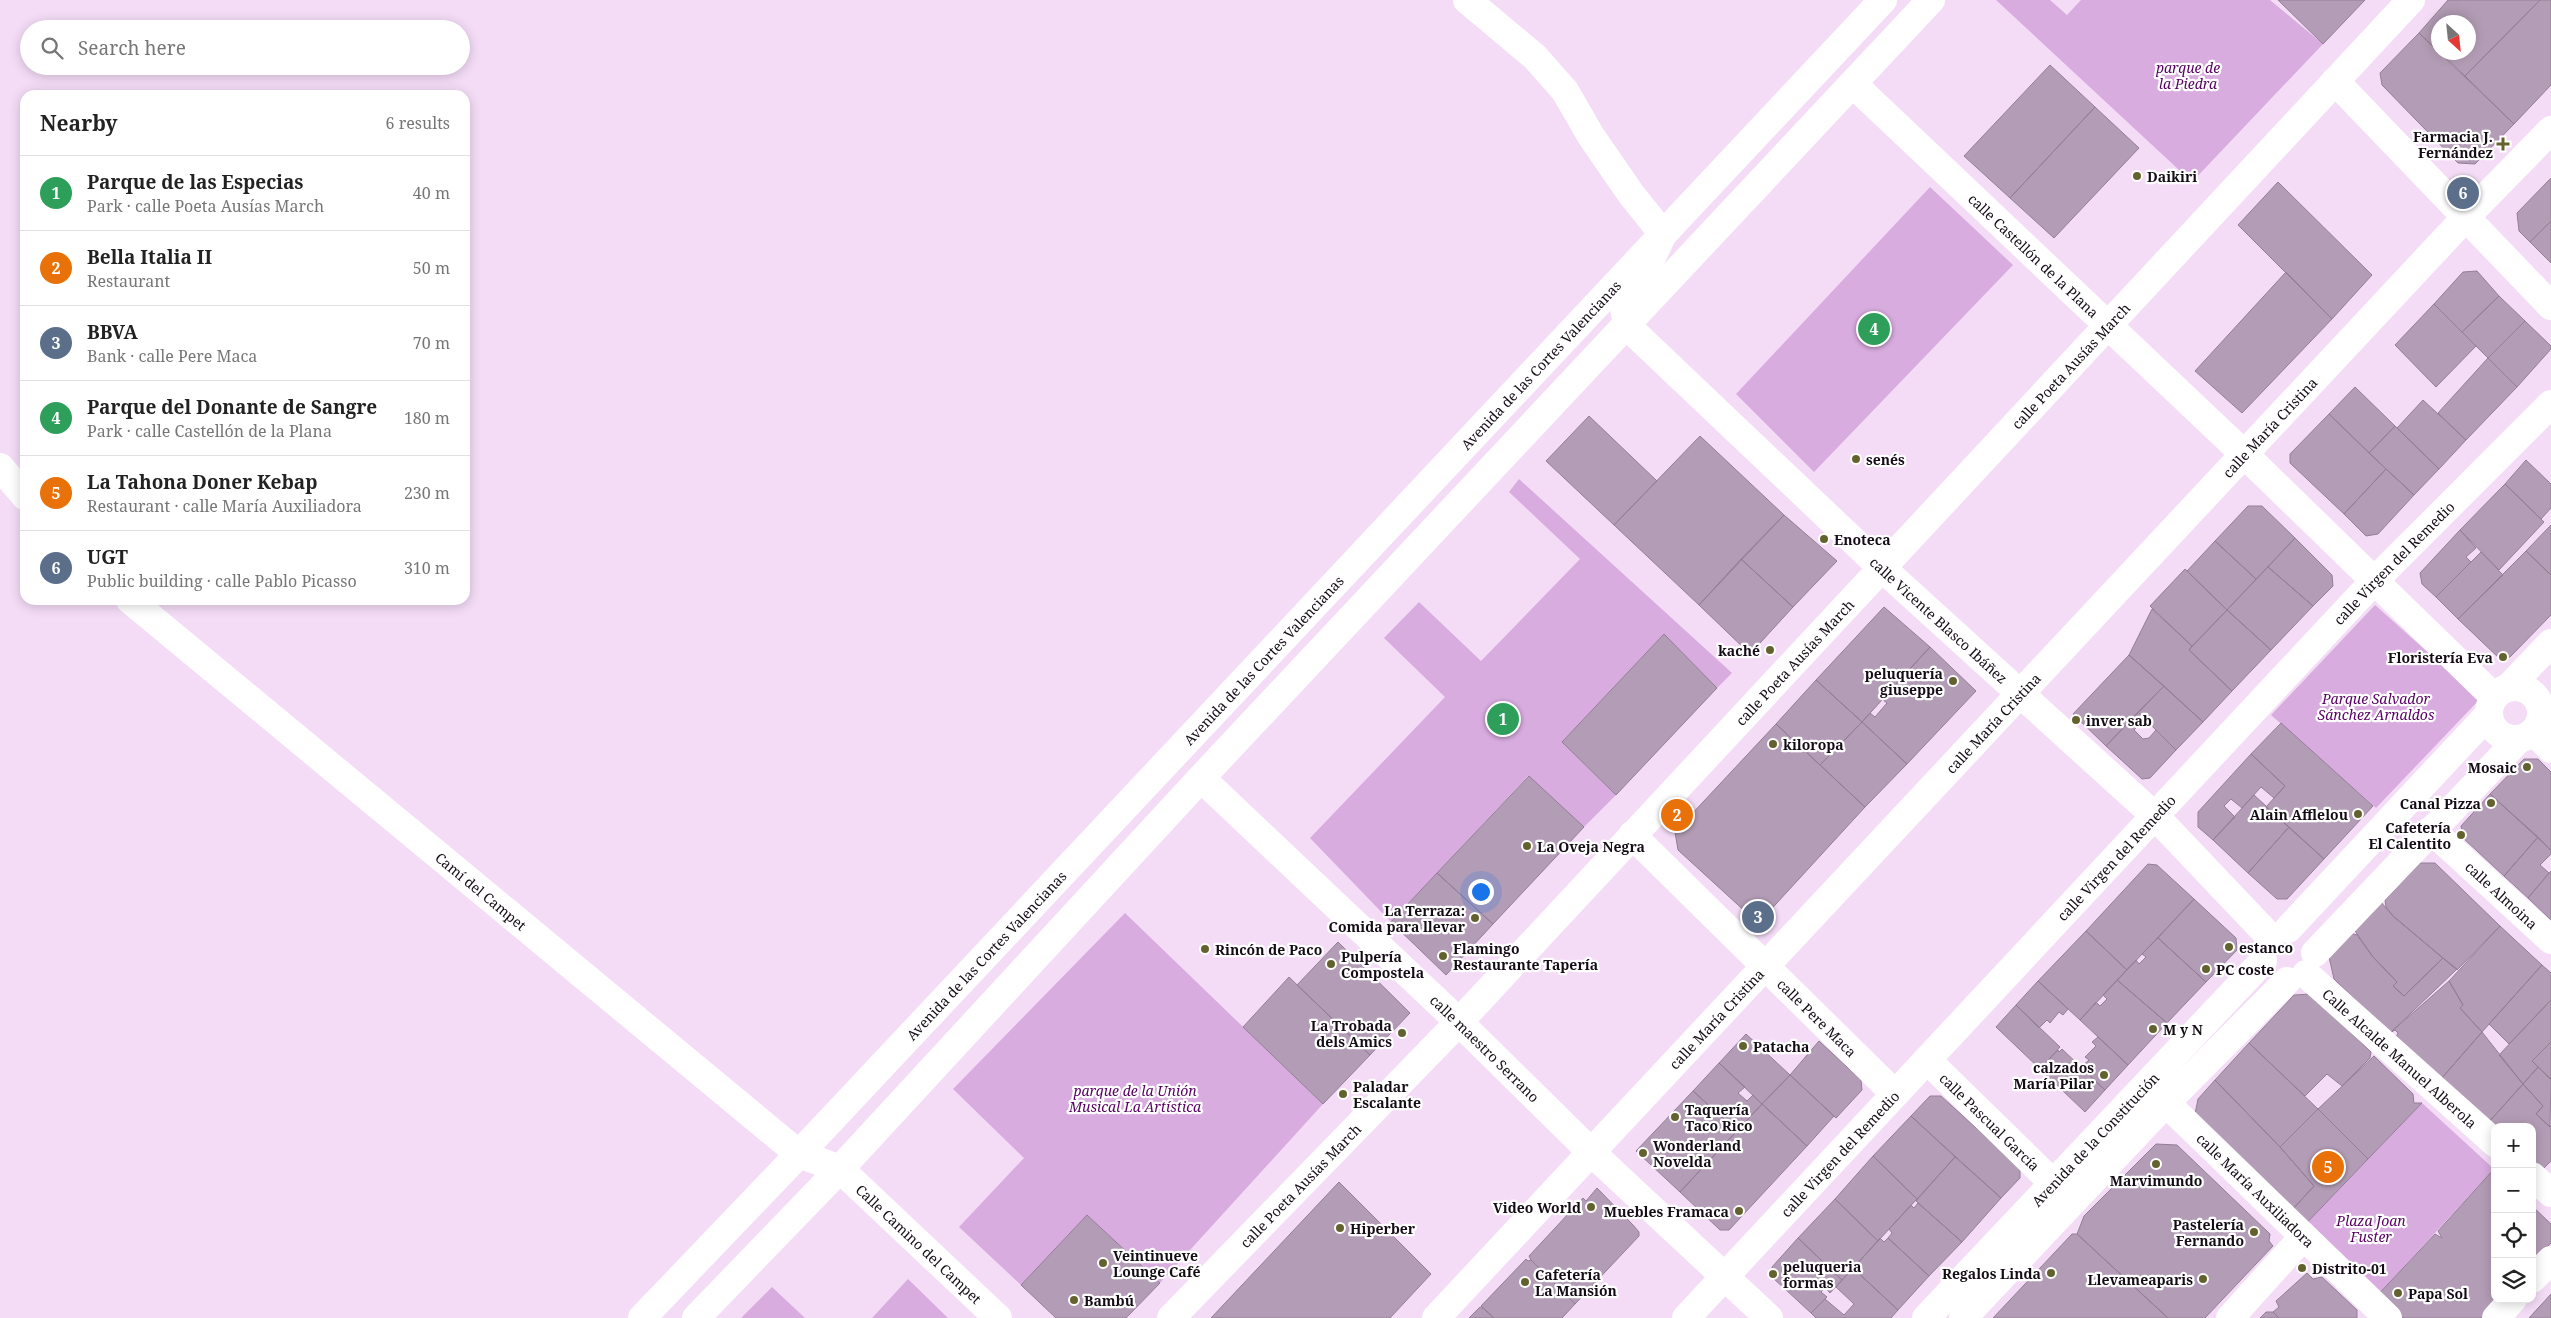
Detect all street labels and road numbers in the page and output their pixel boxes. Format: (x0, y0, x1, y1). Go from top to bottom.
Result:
street label: calle Castellón de la Plana (1965, 189, 2103, 321)
street label: Avenida de las Cortes Valencianas (1456, 276, 1625, 453)
street label: calle Poeta Ausías March (2007, 298, 2134, 433)
street label: calle María Cristina (2218, 373, 2321, 481)
street label: calle Virgen del Remedio (2329, 497, 2458, 628)
street label: calle Vicente Blasco Ibáñez (1866, 552, 2012, 687)
street label: Avenida de las Cortes Valencianas (1179, 571, 1347, 749)
street label: calle Poeta Ausías March (1731, 595, 1858, 729)
street label: calle María Cristina (1941, 669, 2044, 777)
street label: calle Virgen del Remedio (2052, 790, 2179, 924)
street label: Camí del Campet (432, 848, 531, 934)
street label: calle Almoina (2462, 857, 2542, 933)
street label: Avenida de las Cortes Valencianas (902, 866, 1070, 1044)
street label: calle María Cristina (1665, 964, 1768, 1073)
street label: calle Pere Maca (1773, 974, 1861, 1061)
street label: Calle Alcalde Manuel Alberola (2319, 984, 2481, 1132)
street label: calle maestro Serrano (1426, 990, 1544, 1106)
street label: calle Pascual García (1936, 1068, 2044, 1175)
street label: Avenida de la Constitución (2027, 1068, 2163, 1210)
street label: calle Virgen del Remedio (1776, 1087, 1903, 1221)
street label: calle Poeta Ausías March (1235, 1119, 1365, 1251)
street label: calle María Auxiliadora (2193, 1129, 2319, 1251)
street label: Calle Camino del Campet (852, 1180, 986, 1308)

